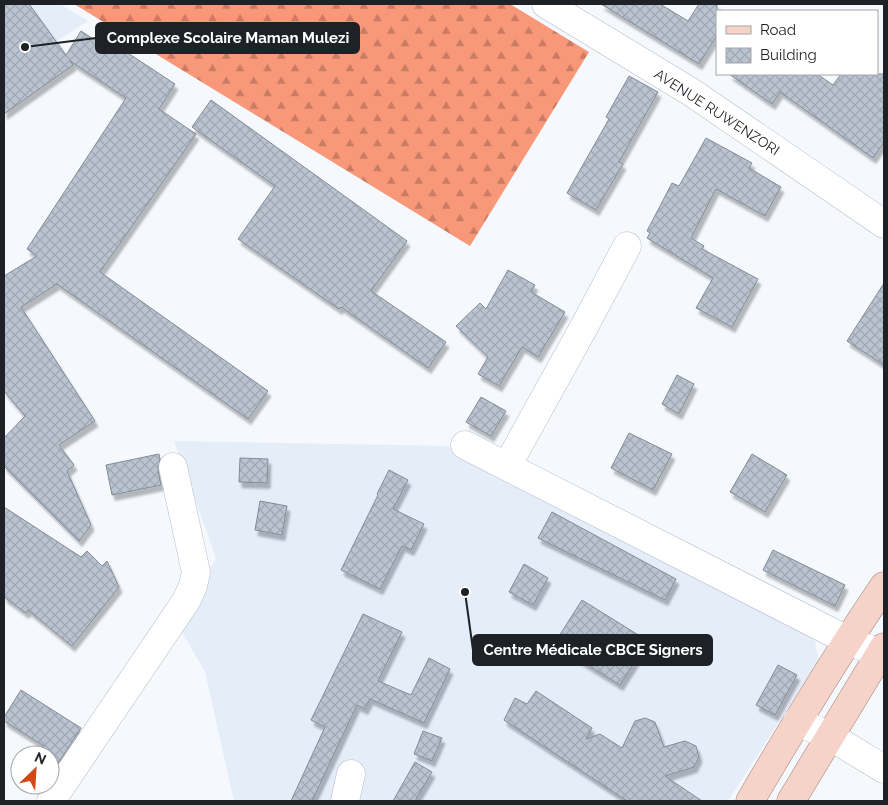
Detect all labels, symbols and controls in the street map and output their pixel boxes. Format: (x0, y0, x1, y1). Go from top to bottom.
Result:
legend (716, 10, 878, 75)
text: Road (760, 21, 796, 39)
callout: Complexe Scolaire Maman Mulezi (96, 23, 359, 53)
text: Complexe Scolaire Maman Mulezi (107, 29, 349, 47)
text: Building (760, 46, 817, 64)
street label: AVENUE RUWENZORI (652, 66, 782, 158)
callout: Centre Médicale CBCE Signers (473, 635, 712, 665)
text: Centre Médicale CBCE Signers (483, 641, 703, 659)
north arrow (10, 745, 60, 795)
text: N (32, 749, 49, 768)

